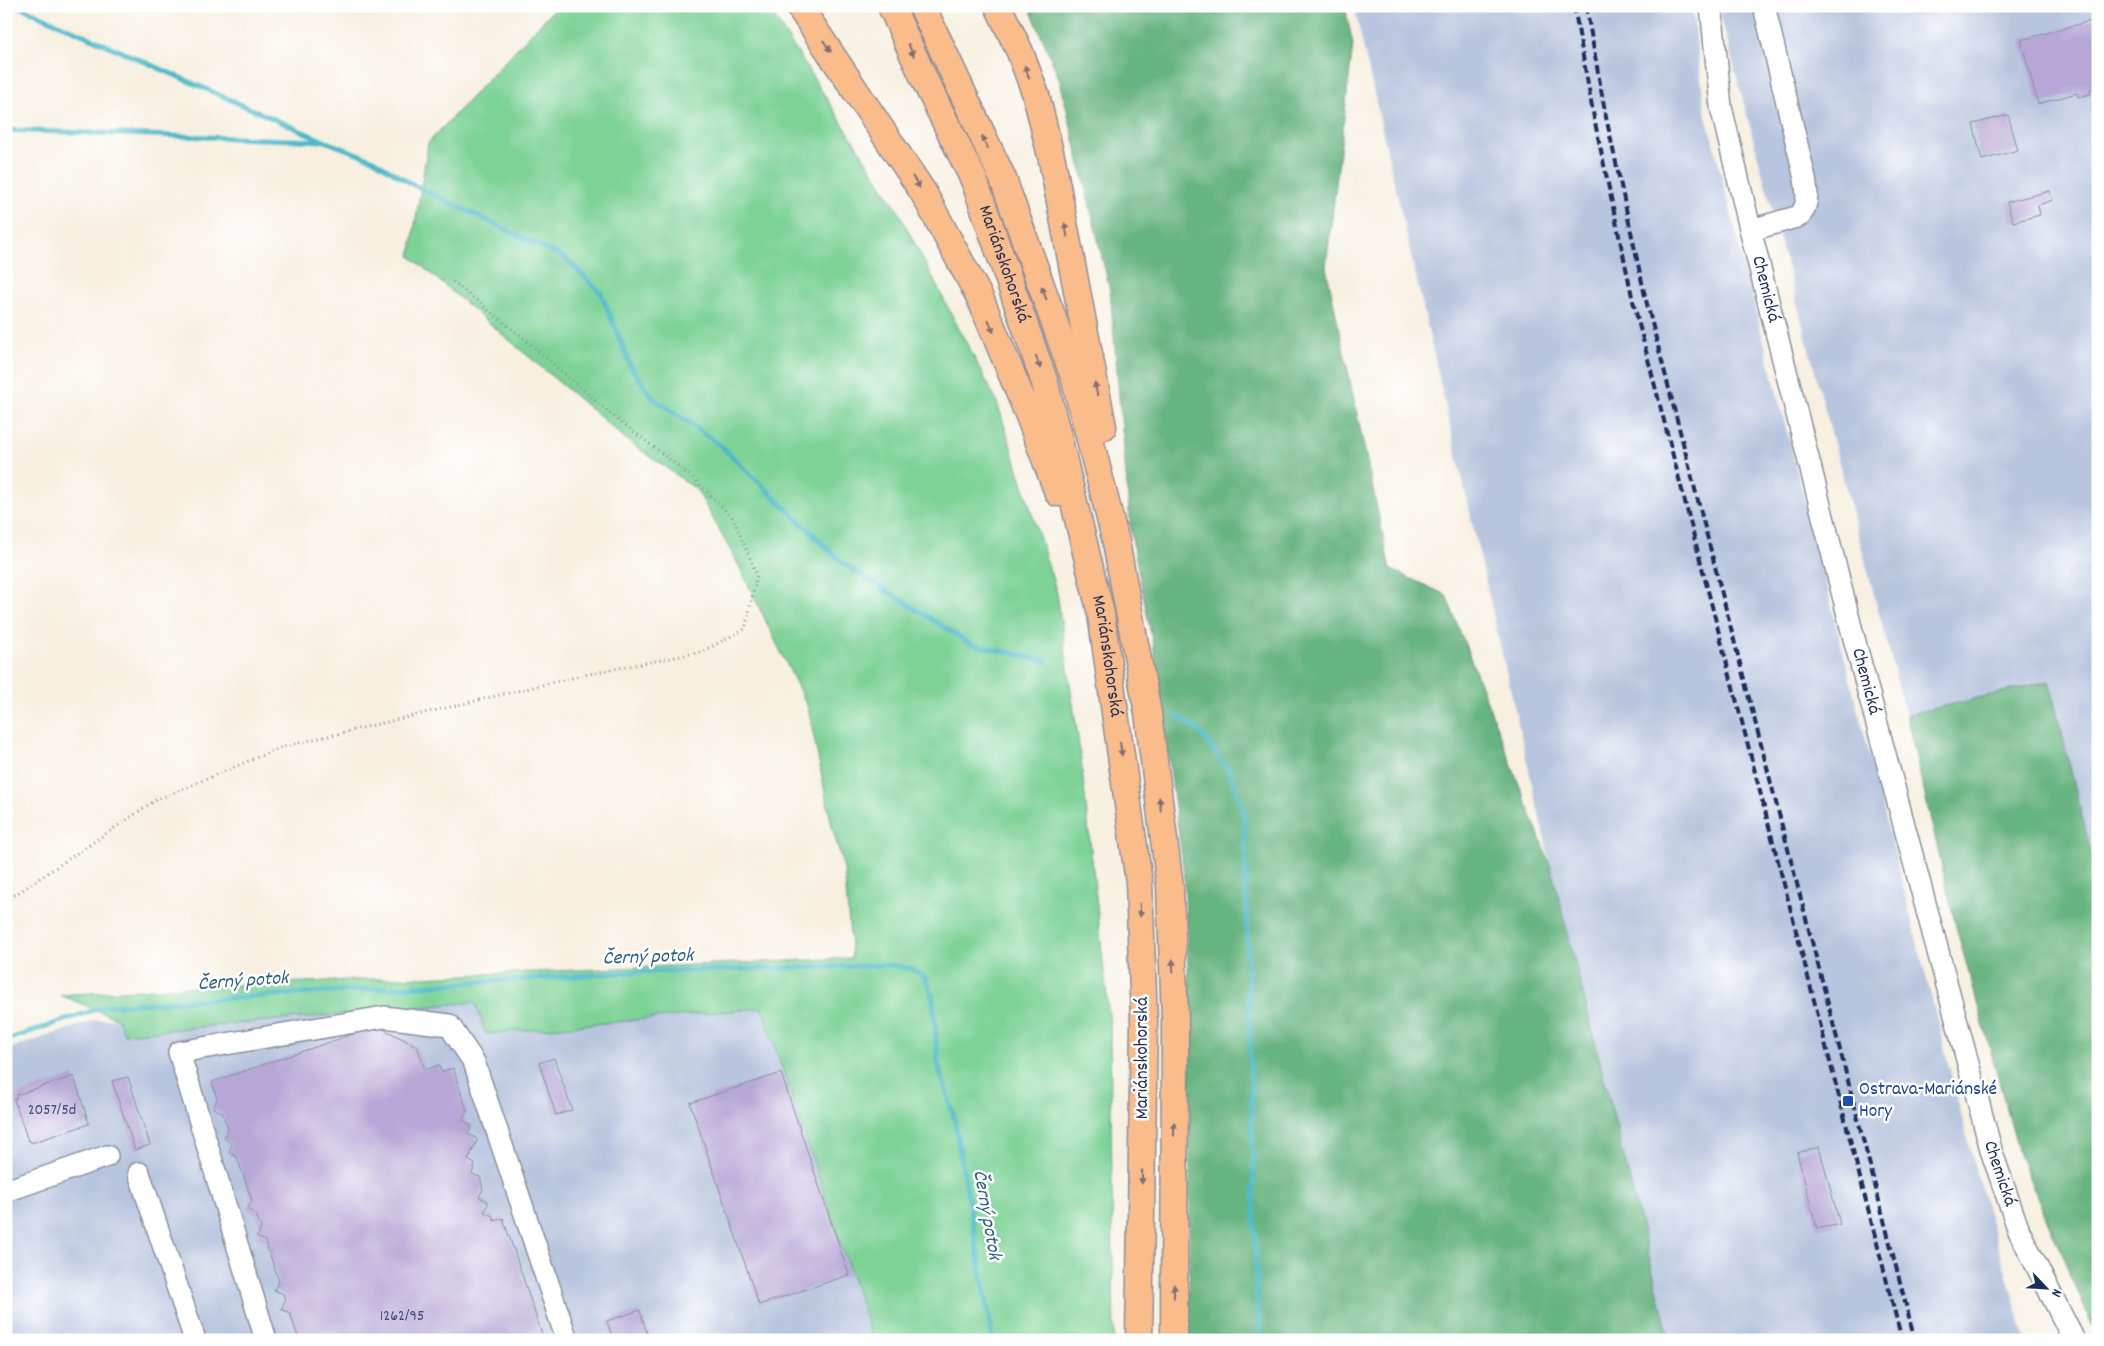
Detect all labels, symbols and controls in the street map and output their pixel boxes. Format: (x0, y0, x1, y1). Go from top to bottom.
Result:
one-way arrow (822, 40, 831, 53)
one-way arrow (908, 43, 916, 57)
one-way arrow (1023, 64, 1031, 79)
one-way arrow (981, 135, 989, 149)
one-way arrow (911, 175, 921, 188)
street label: Mariánskohorská (970, 202, 1037, 327)
one-way arrow (1061, 221, 1069, 237)
street label: Chemická (1744, 253, 1787, 326)
one-way arrow (1040, 286, 1047, 301)
one-way arrow (987, 319, 995, 334)
one-way arrow (1035, 355, 1042, 370)
one-way arrow (1092, 381, 1100, 397)
street label: Mariánskohorská (1083, 592, 1129, 719)
street label: Chemická (1844, 645, 1888, 718)
one-way arrow (1118, 741, 1126, 757)
one-way arrow (1155, 796, 1163, 812)
one-way arrow (1136, 902, 1144, 918)
water label: Černý potok (602, 942, 696, 974)
one-way arrow (1168, 958, 1176, 974)
water label: Černý potok (197, 965, 291, 999)
street label: Mariánskohorská (1130, 996, 1157, 1119)
place label: Ostrava-Mariánské Hory (1859, 1077, 1997, 1126)
marker: Ostrava-Mariánské Hory (1841, 1094, 1855, 1108)
house number: 2057/5d (28, 1099, 76, 1122)
one-way arrow (1171, 1120, 1179, 1136)
street label: Chemická (1976, 1138, 2023, 1211)
water label: Černý potok (964, 1168, 1008, 1264)
one-way arrow (1138, 1170, 1146, 1186)
north arrow (2022, 1264, 2072, 1314)
one-way arrow (1170, 1283, 1178, 1299)
text: N (2045, 1285, 2066, 1300)
house number: 1262/95 (380, 1305, 424, 1328)

